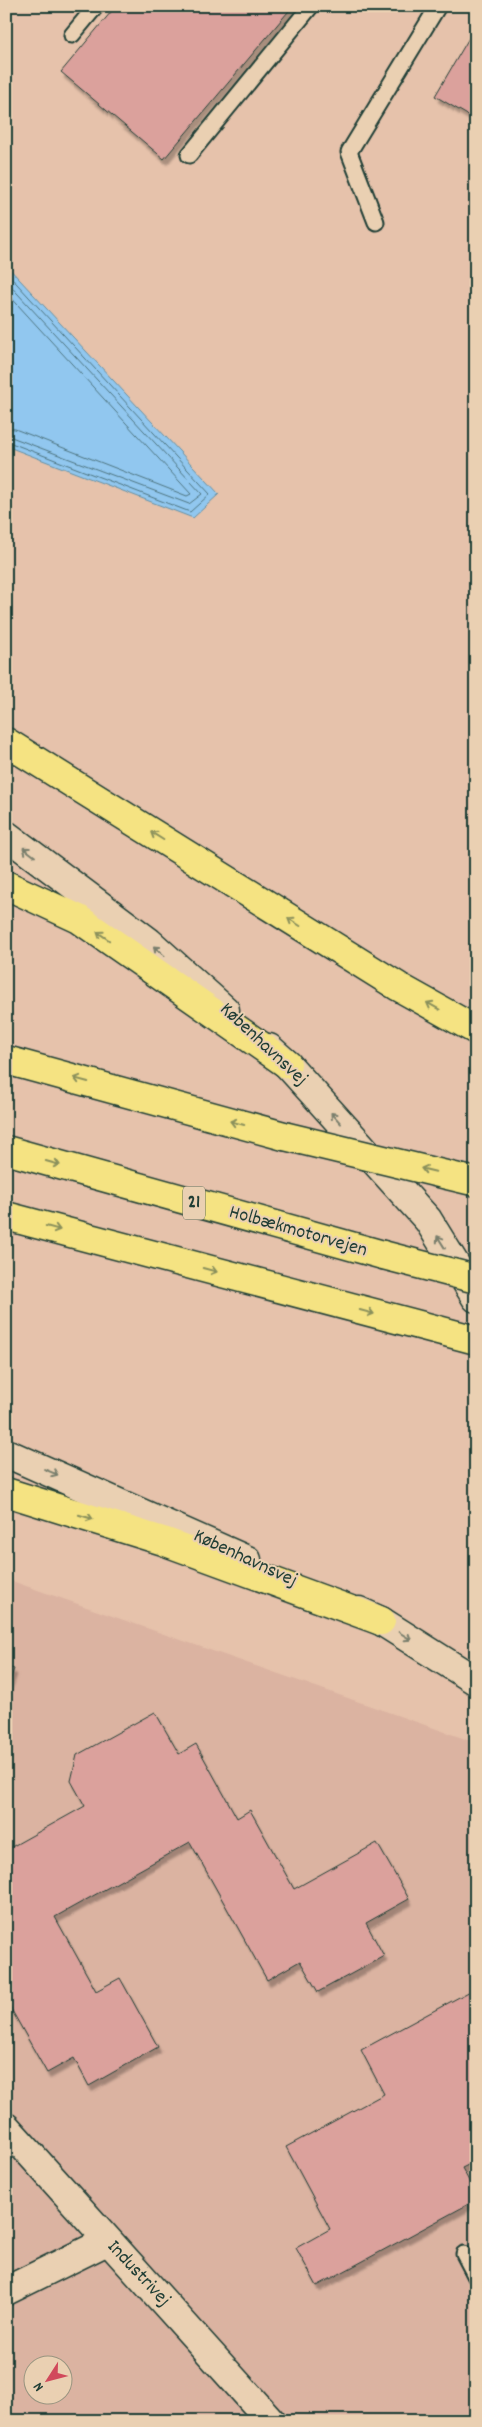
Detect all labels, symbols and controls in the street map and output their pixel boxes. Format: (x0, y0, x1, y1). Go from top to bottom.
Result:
one-way arrow (150, 830, 164, 840)
one-way arrow (22, 847, 36, 857)
one-way arrow (288, 916, 302, 926)
one-way arrow (96, 931, 110, 941)
one-way arrow (152, 945, 165, 956)
street label: Københavnsvej (213, 997, 313, 1093)
one-way arrow (427, 1001, 441, 1011)
one-way arrow (73, 1075, 89, 1084)
one-way arrow (330, 1112, 342, 1125)
one-way arrow (230, 1118, 246, 1128)
one-way arrow (45, 1159, 61, 1168)
one-way arrow (421, 1165, 437, 1174)
road number: 21 (183, 1186, 205, 1220)
street label: Holbækmotorvejen (226, 1199, 370, 1265)
one-way arrow (45, 1224, 61, 1233)
one-way arrow (436, 1235, 446, 1249)
one-way arrow (202, 1266, 218, 1275)
one-way arrow (359, 1308, 375, 1317)
one-way arrow (43, 1468, 58, 1478)
one-way arrow (78, 1513, 94, 1522)
street label: Københavnsvej (188, 1523, 302, 1595)
one-way arrow (397, 1632, 411, 1642)
street label: Industrivej (100, 2234, 176, 2314)
north arrow (22, 2354, 72, 2404)
text: N (29, 2378, 49, 2395)

